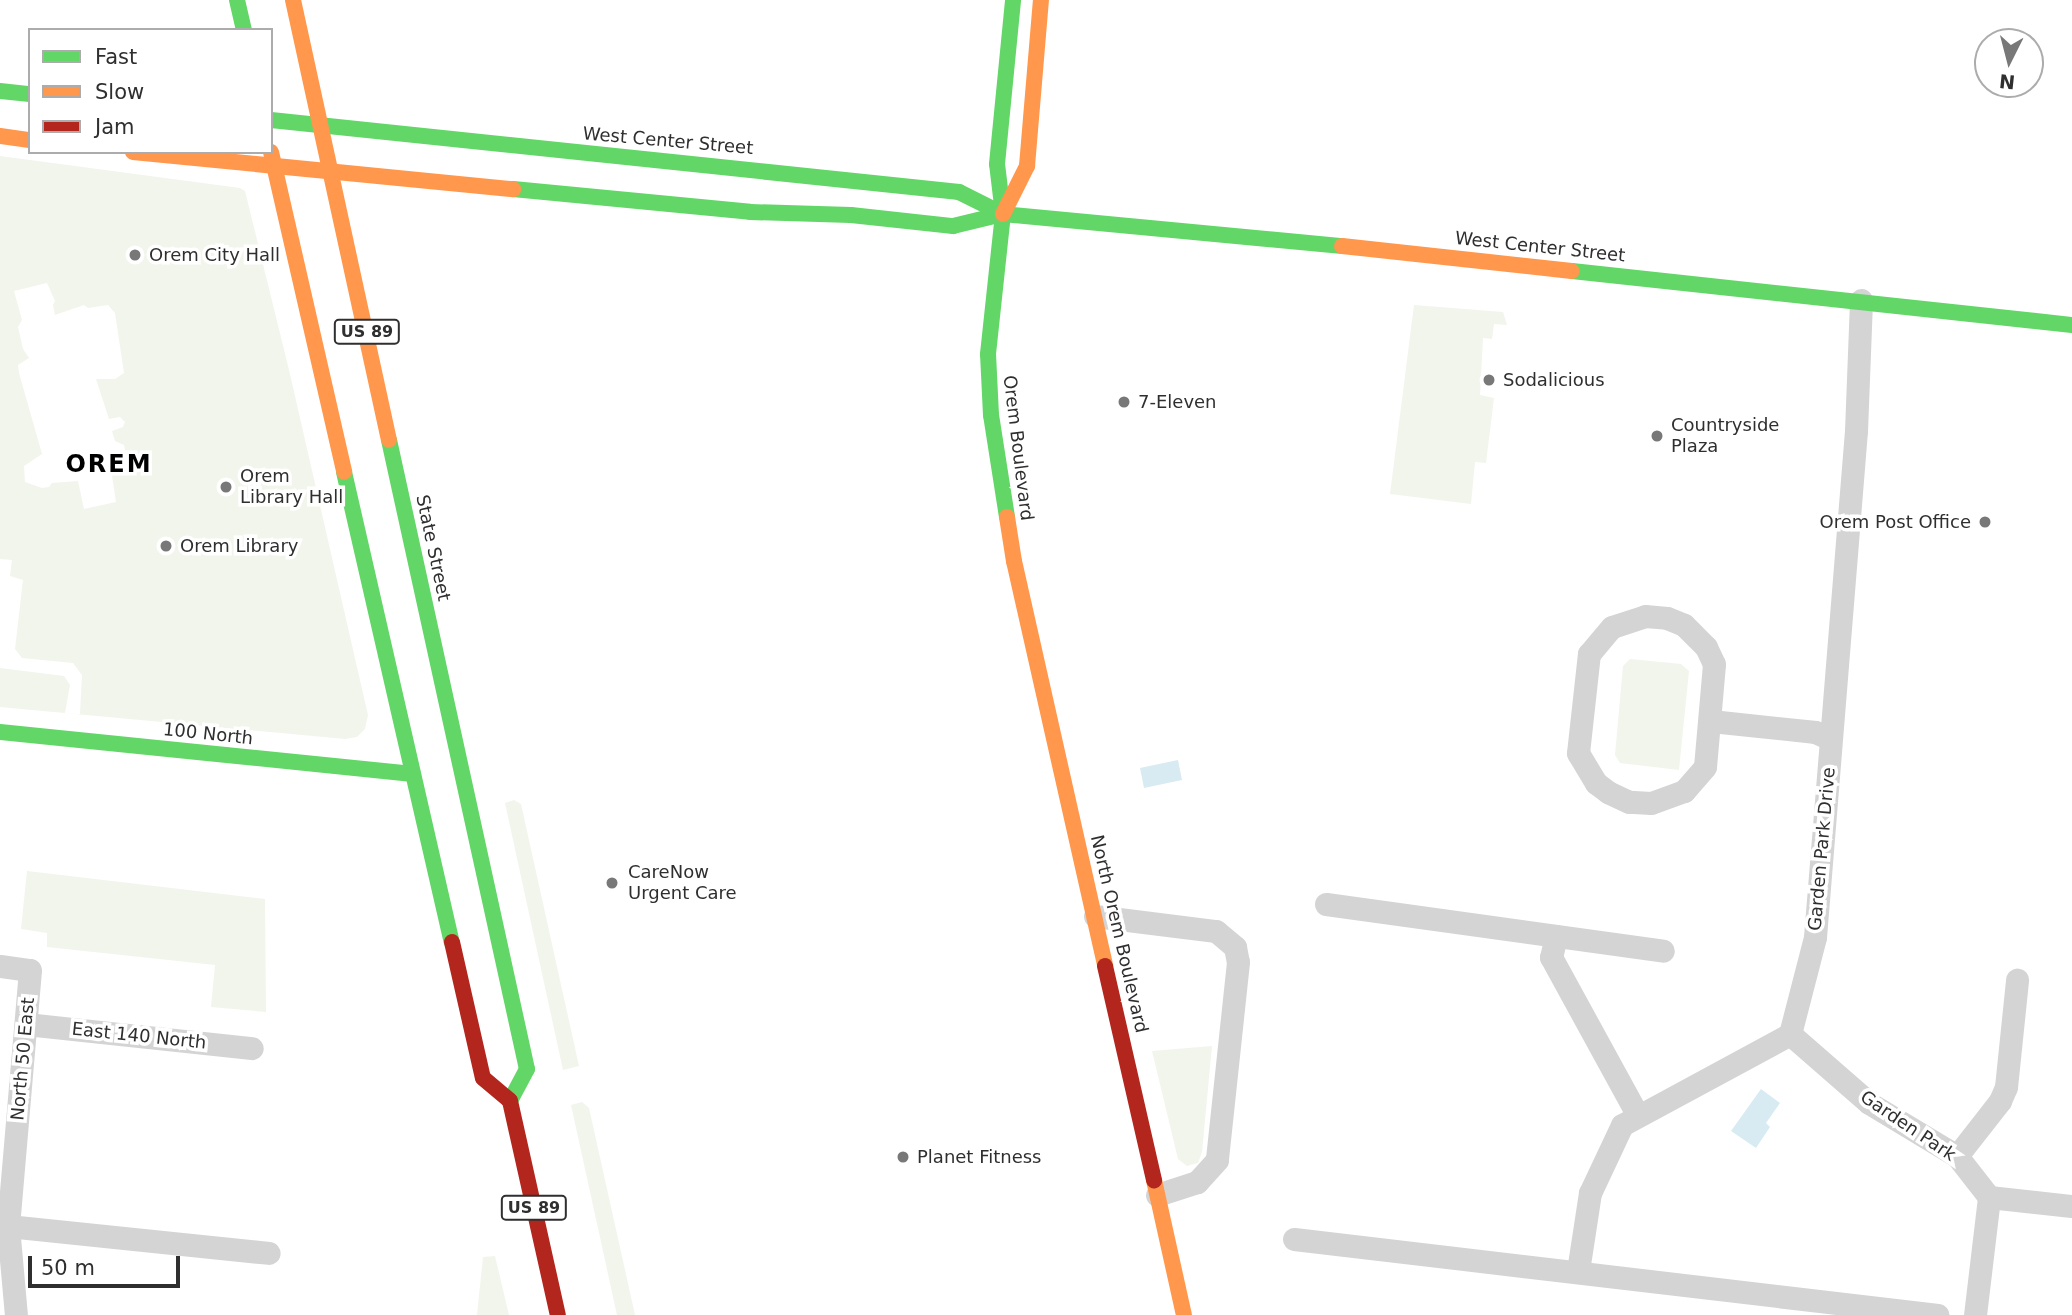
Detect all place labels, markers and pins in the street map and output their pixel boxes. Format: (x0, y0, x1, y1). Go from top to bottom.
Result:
place label: Orem City Hall (149, 244, 280, 266)
marker: Orem City Hall (127, 247, 143, 263)
place label: Sodalicious (1503, 369, 1605, 391)
marker: Sodalicious (1481, 372, 1497, 388)
place label: 7-Eleven (1138, 391, 1217, 413)
marker: 7-Eleven (1116, 394, 1132, 410)
place label: Countryside Plaza (1671, 415, 1779, 458)
marker: Countryside Plaza (1649, 428, 1665, 444)
place label: Orem Library Hall (240, 466, 343, 508)
marker: Orem Library Hall (218, 479, 234, 495)
place label: Orem Post Office (1820, 511, 1971, 533)
marker: Orem Post Office (1977, 514, 1993, 530)
place label: Orem Library (180, 535, 298, 557)
marker: Orem Library (158, 538, 174, 554)
place label: CareNow Urgent Care (628, 862, 737, 904)
marker: CareNow Urgent Care (602, 873, 622, 893)
place label: Planet Fitness (917, 1146, 1041, 1168)
marker: Planet Fitness (895, 1149, 911, 1165)

